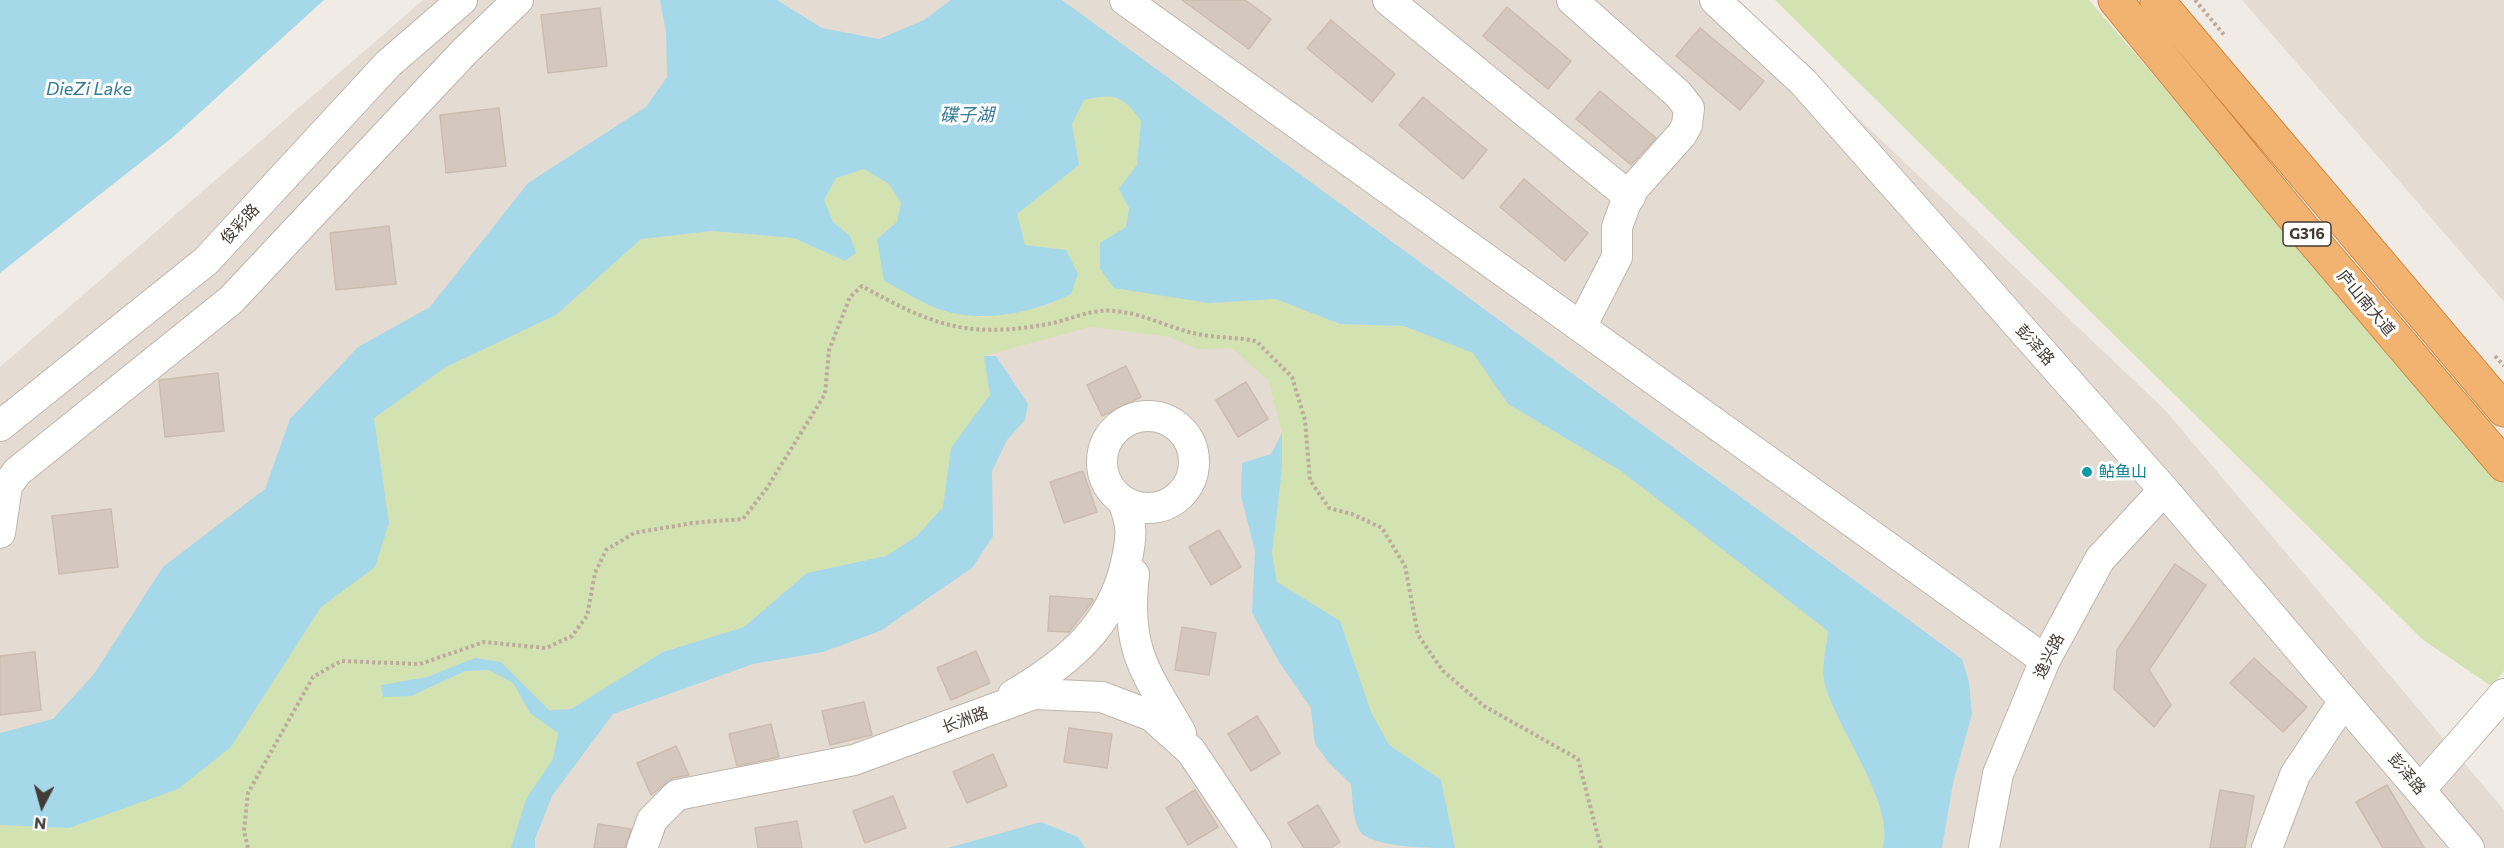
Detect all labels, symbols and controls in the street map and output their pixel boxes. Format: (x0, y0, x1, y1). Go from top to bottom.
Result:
water label: DieZi Lake (46, 78, 132, 100)
water label: 碟子湖 (940, 104, 994, 126)
street label: 俊彩路 (217, 200, 263, 248)
road number: G316 (2283, 222, 2331, 246)
street label: 庐山南大道 (2333, 266, 2399, 340)
street label: 彭泽路 (2012, 321, 2058, 369)
place label: 鲇鱼山 (2099, 462, 2147, 482)
marker: 鲇鱼山 (2080, 465, 2094, 479)
street label: 逸兴路 (2030, 630, 2068, 682)
street label: 长洲路 (939, 703, 991, 737)
street label: 彭泽路 (2384, 749, 2430, 799)
north arrow (12, 776, 72, 836)
text: N (33, 814, 47, 834)

